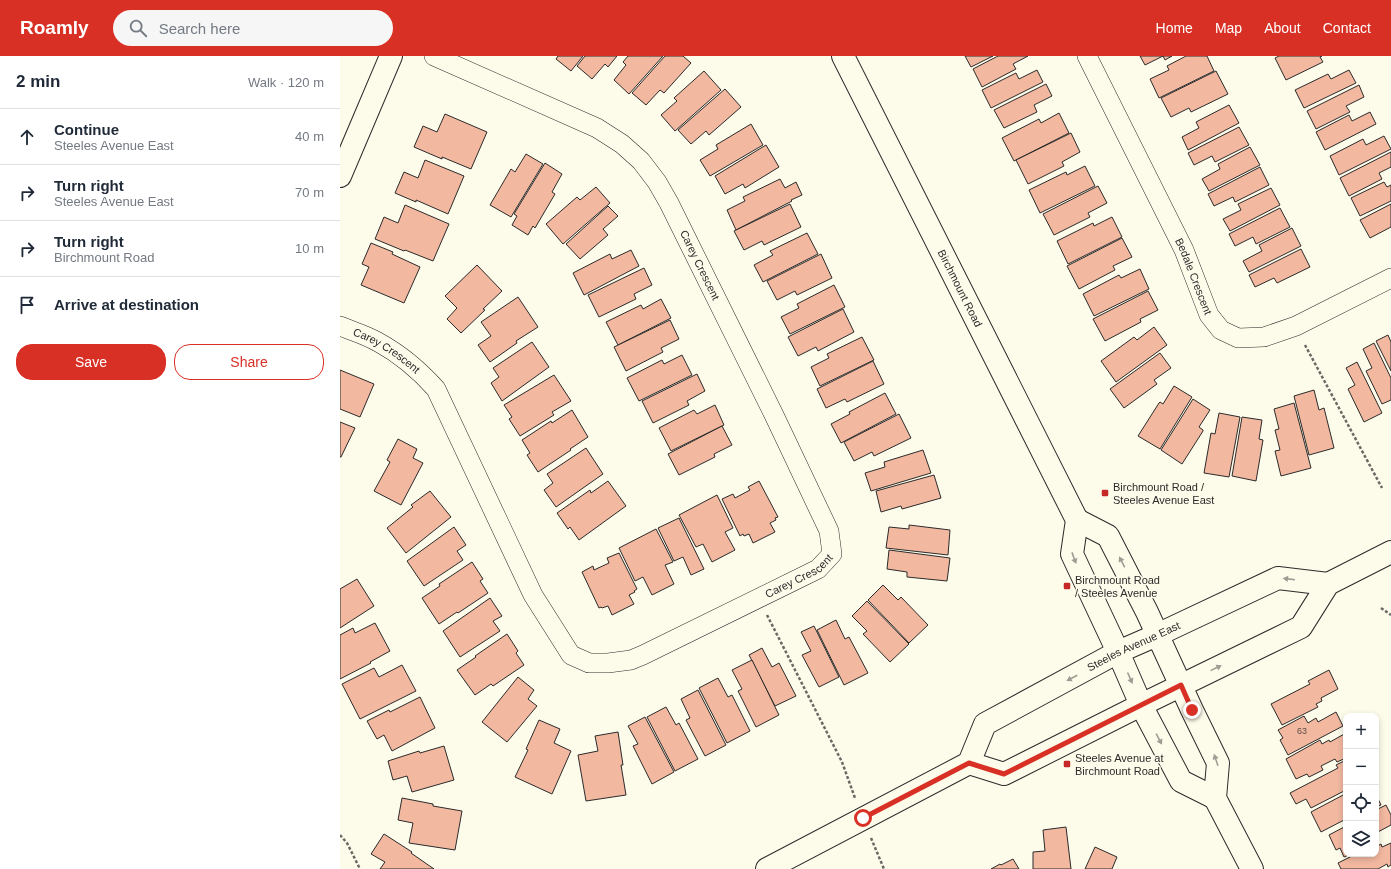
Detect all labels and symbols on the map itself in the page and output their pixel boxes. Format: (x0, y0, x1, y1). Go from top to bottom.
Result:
street label: Carey Crescent (678, 228, 722, 302)
street label: Bedale Crescent (1173, 236, 1214, 316)
street label: Birchmount Road (936, 247, 985, 329)
street label: Carey Crescent (352, 326, 422, 376)
place label: Birchmount Road / Steeles Avenue East (1113, 481, 1214, 506)
marker: Birchmount Road / Steeles Avenue East (1100, 488, 1110, 498)
street label: Carey Crescent (763, 551, 835, 600)
one-way arrow (1072, 553, 1078, 565)
one-way arrow (1119, 557, 1125, 568)
place label: Birchmount Road / Steeles Avenue (1075, 574, 1160, 599)
one-way arrow (1283, 576, 1295, 582)
marker: Birchmount Road / Steeles Avenue (1062, 581, 1072, 591)
street label: Steeles Avenue East (1085, 619, 1182, 674)
one-way arrow (1210, 665, 1221, 671)
one-way arrow (1127, 673, 1133, 684)
one-way arrow (1066, 674, 1078, 681)
route end (1183, 701, 1201, 719)
house number: 63 (1297, 726, 1307, 736)
one-way arrow (1156, 733, 1162, 745)
place label: Steeles Avenue at Birchmount Road (1075, 752, 1163, 777)
one-way arrow (1212, 753, 1218, 765)
marker: Steeles Avenue at Birchmount Road (1062, 759, 1072, 769)
route start (854, 809, 872, 827)

